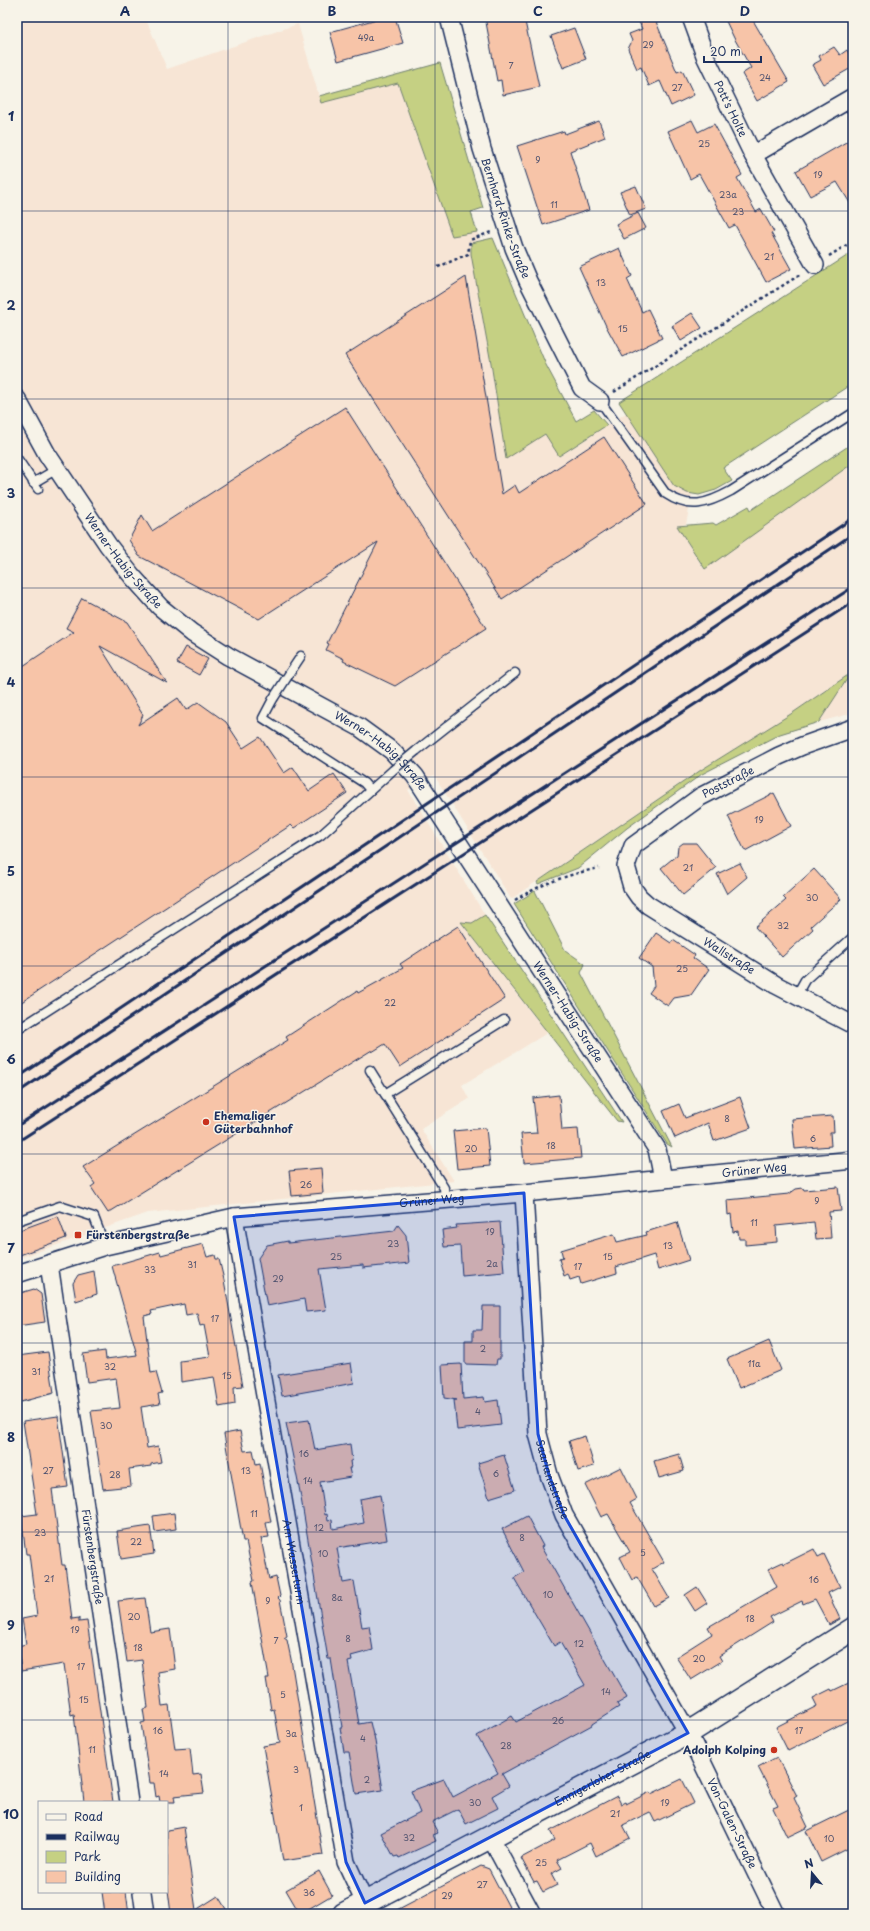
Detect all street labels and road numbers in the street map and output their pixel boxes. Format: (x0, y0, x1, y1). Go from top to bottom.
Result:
street label: Pott's Holte (710, 77, 752, 140)
street label: Bernhard-Rinke-Straße (477, 155, 535, 281)
street label: Werner-Habig-Straße (81, 509, 167, 612)
street label: Werner-Habig-Straße (331, 706, 431, 794)
street label: Poststraße (699, 761, 757, 802)
street label: Wallstraße (700, 932, 759, 978)
street label: Werner-Habig-Straße (529, 958, 608, 1066)
street label: Grüner Weg (721, 1158, 787, 1181)
street label: Grüner Weg (399, 1189, 465, 1211)
street label: Saarlandstraße (532, 1438, 574, 1522)
street label: Fürstenbergstraße (78, 1508, 109, 1606)
street label: Am Wasserturm (279, 1518, 310, 1606)
street label: Ennigerloher Straße (551, 1745, 654, 1810)
street label: Von-Galen-Straße (703, 1775, 762, 1872)

